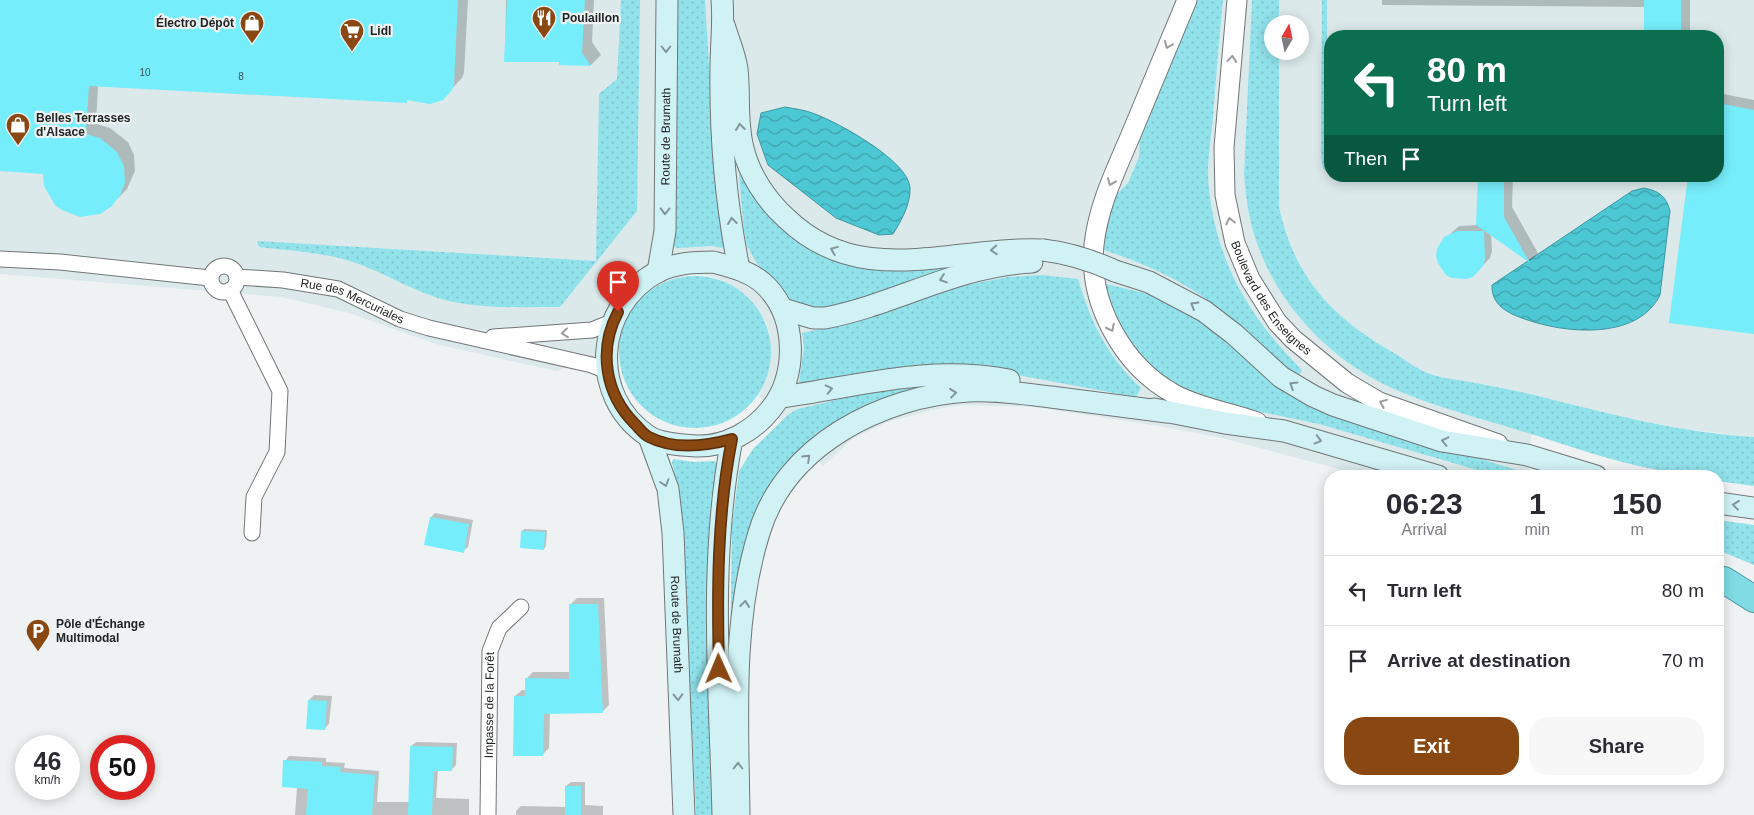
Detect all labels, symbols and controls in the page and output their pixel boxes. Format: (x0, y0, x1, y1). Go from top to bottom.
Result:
restaurant icon: Poulaillon (531, 5, 557, 39)
shop icon: Électro Dépôt (239, 10, 265, 44)
place label: Poulaillon (562, 11, 619, 25)
place label: Électro Dépôt (156, 15, 234, 30)
north arrow (1264, 15, 1309, 60)
map controls (1264, 15, 1309, 60)
supermarket icon: Lidl (339, 18, 365, 52)
place label: Lidl (370, 24, 391, 38)
one-way arrow (1164, 40, 1175, 49)
one-way arrow (661, 45, 671, 53)
icon: left (1344, 50, 1409, 115)
text: 80 m (1427, 50, 1507, 89)
one-way arrow (1226, 55, 1237, 63)
house number: 10 (139, 67, 151, 78)
house number: 8 (238, 71, 244, 82)
street label: Route de Brumath (658, 88, 673, 185)
text: Turn left (1427, 91, 1507, 116)
place label: Belles Terrasses d'Alsace (36, 111, 131, 139)
shop icon: Belles Terrasses d'Alsace (5, 112, 31, 146)
one-way arrow (735, 123, 746, 131)
icon: arrive (1397, 145, 1425, 173)
text: Then (1344, 148, 1387, 169)
one-way arrow (1107, 177, 1117, 186)
one-way arrow (660, 208, 670, 215)
one-way arrow (727, 216, 738, 224)
one-way arrow (1225, 216, 1236, 225)
street label: Boulevard des Enseignes (1228, 239, 1314, 358)
one-way arrow (990, 245, 998, 256)
one-way arrow (830, 246, 839, 256)
pin (597, 261, 639, 312)
icon: arrive (604, 268, 632, 296)
one-way arrow (940, 274, 948, 284)
street label: Rue des Mercuriales (299, 276, 405, 327)
one-way arrow (1191, 302, 1200, 312)
one-way arrow (1105, 323, 1116, 332)
one-way arrow (561, 327, 569, 338)
one-way arrow (1289, 381, 1298, 391)
one-way arrow (825, 384, 834, 395)
one-way arrow (949, 388, 957, 399)
one-way arrow (1379, 399, 1388, 409)
one-way arrow (1314, 435, 1322, 445)
one-way arrow (1440, 436, 1449, 447)
one-way arrow (801, 455, 810, 464)
one-way arrow (659, 478, 669, 487)
text: 06:23 (1386, 487, 1463, 520)
text: 1 (1529, 487, 1546, 520)
text: 150 (1612, 487, 1662, 520)
one-way arrow (1731, 501, 1740, 511)
text: Arrival (1402, 521, 1447, 538)
text: min (1524, 521, 1550, 538)
text: m (1630, 521, 1644, 538)
street label: Route de Brumath (668, 575, 685, 673)
icon: left (1344, 577, 1372, 605)
text: Turn left (1387, 580, 1462, 601)
text: 80 m (1662, 580, 1704, 601)
one-way arrow (739, 600, 750, 608)
place label: Pôle d'Échange Multimodal (56, 616, 145, 645)
parking icon: Pôle d'Échange Multimodal (25, 618, 51, 652)
position arrow (692, 642, 744, 694)
icon: arrive (1344, 647, 1372, 675)
text: Arrive at destination (1387, 650, 1571, 671)
text: 70 m (1662, 650, 1704, 671)
street label: Impasse de la Forêt (482, 651, 497, 758)
one-way arrow (673, 693, 684, 701)
button: Exit (1344, 717, 1519, 775)
button: Share (1529, 717, 1704, 775)
speed limit sign: 50 (90, 735, 155, 800)
text: 46 (34, 747, 61, 775)
one-way arrow (733, 762, 743, 770)
text: km/h (34, 773, 61, 787)

